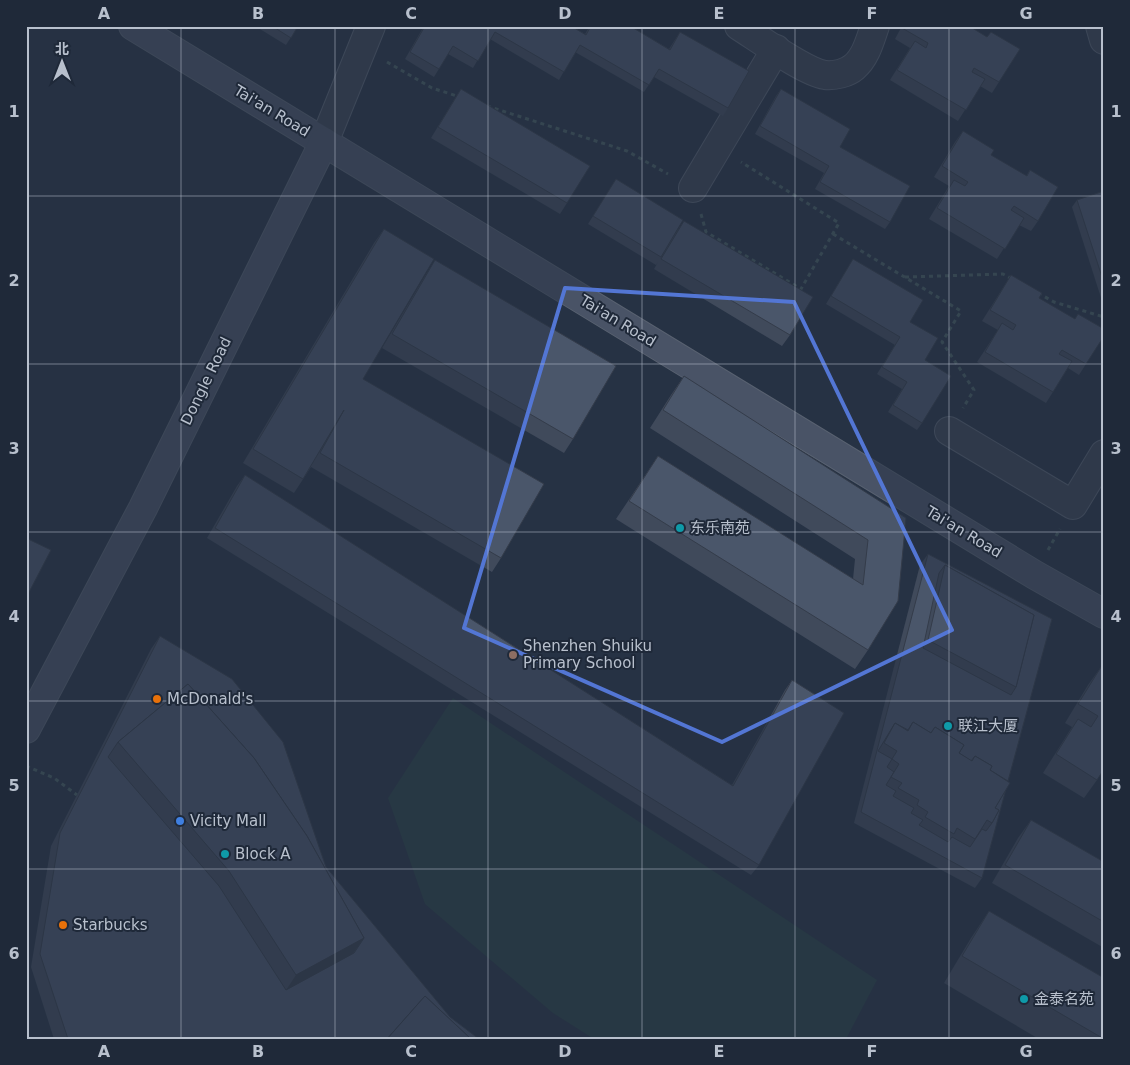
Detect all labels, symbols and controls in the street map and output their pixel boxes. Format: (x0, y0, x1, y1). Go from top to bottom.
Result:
text: A (98, 4, 111, 23)
text: B (252, 4, 264, 23)
text: C (405, 4, 417, 23)
text: D (558, 4, 572, 23)
text: E (714, 4, 724, 23)
text: F (867, 4, 877, 23)
text: G (1019, 4, 1033, 23)
north arrow (38, 38, 88, 88)
text: 北 (55, 41, 69, 57)
street label: Tai'an Road (230, 81, 313, 141)
text: 1 (8, 102, 20, 121)
text: 1 (1110, 102, 1122, 121)
text: 2 (8, 271, 20, 290)
text: 2 (1110, 271, 1122, 290)
street label: Tai'an Road (576, 291, 659, 351)
street label: Dongle Road (177, 334, 235, 428)
text: 3 (8, 439, 20, 458)
text: 3 (1110, 439, 1122, 458)
street label: Tai'an Road (922, 502, 1005, 562)
place label: 东乐南苑 (690, 519, 750, 537)
marker: 东乐南苑 (674, 522, 686, 534)
text: 4 (8, 607, 20, 626)
text: 4 (1110, 607, 1122, 626)
place label: Shenzhen Shuiku Primary School (523, 637, 652, 672)
marker: Shenzhen Shuiku Primary School (507, 649, 519, 661)
place label: McDonald's (167, 690, 253, 708)
marker: McDonald's (151, 693, 163, 705)
place label: 联江大厦 (958, 717, 1018, 735)
marker: 联江大厦 (942, 720, 954, 732)
text: 5 (8, 776, 20, 795)
text: 5 (1110, 776, 1122, 795)
place label: Vicity Mall (190, 812, 267, 830)
marker: Vicity Mall (174, 815, 186, 827)
place label: Block A (235, 845, 291, 863)
marker: Block A (219, 848, 231, 860)
place label: Starbucks (73, 916, 148, 934)
marker: Starbucks (57, 919, 69, 931)
text: 6 (8, 944, 20, 963)
text: 6 (1110, 944, 1122, 963)
place label: 金泰名苑 (1034, 990, 1094, 1008)
marker: 金泰名苑 (1018, 993, 1030, 1005)
text: A (98, 1042, 111, 1061)
text: B (252, 1042, 264, 1061)
text: C (405, 1042, 417, 1061)
text: D (558, 1042, 572, 1061)
text: E (714, 1042, 724, 1061)
text: F (867, 1042, 877, 1061)
text: G (1019, 1042, 1033, 1061)

